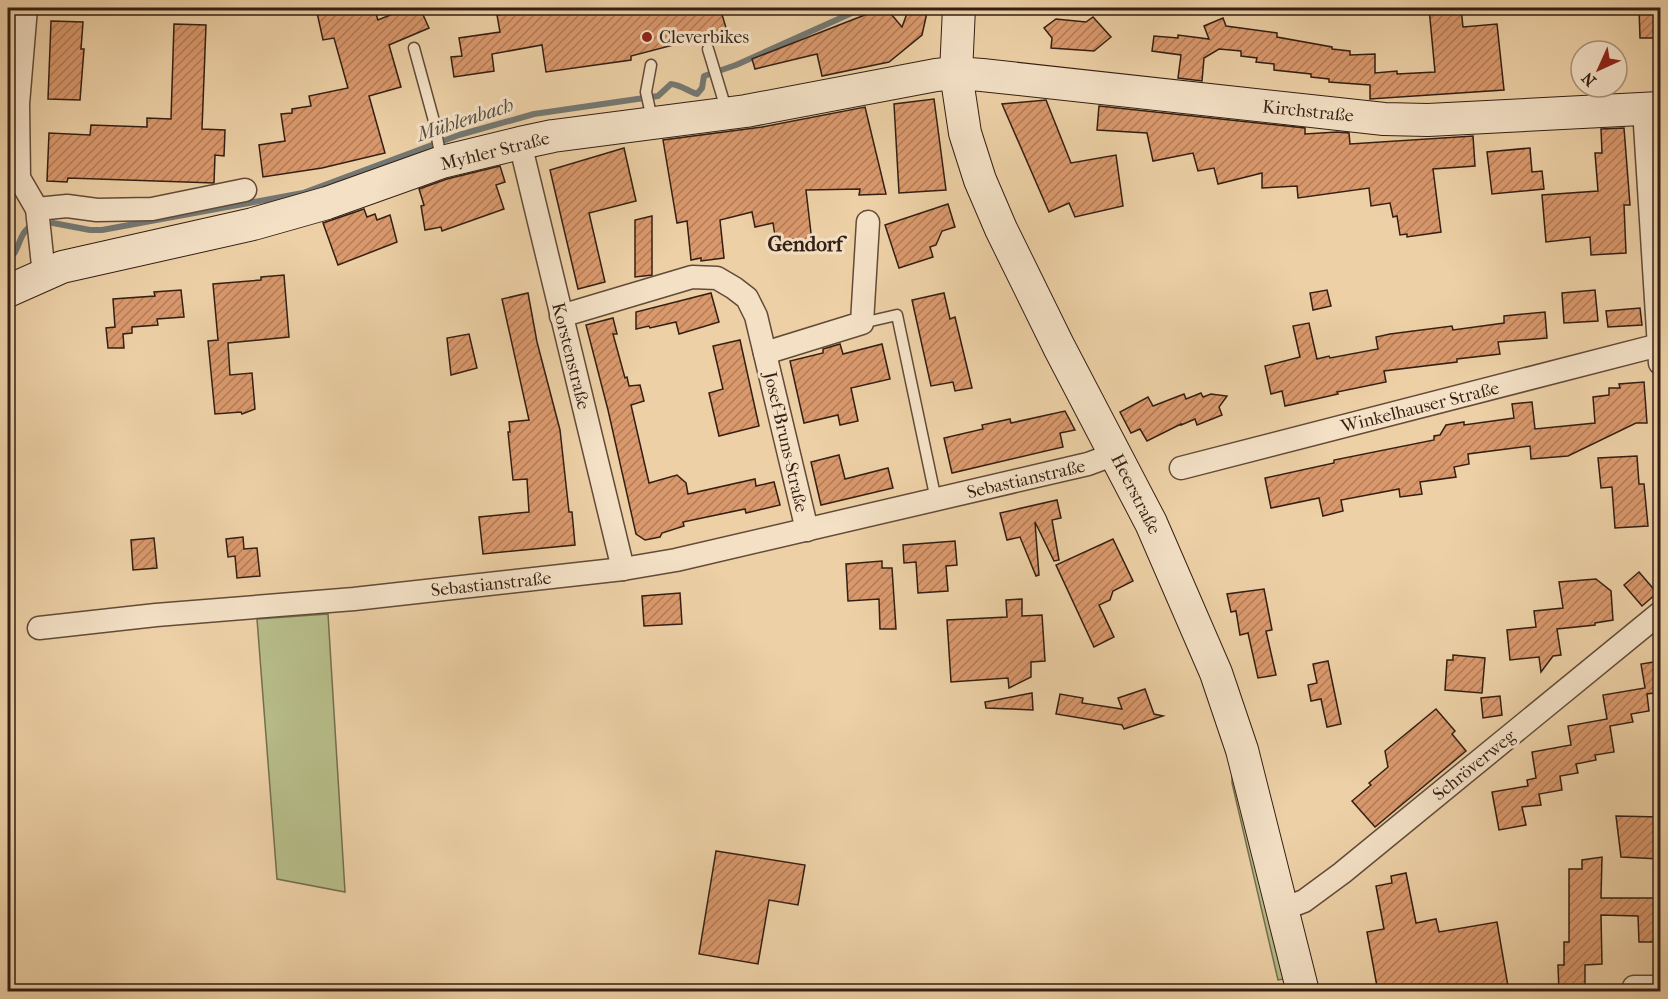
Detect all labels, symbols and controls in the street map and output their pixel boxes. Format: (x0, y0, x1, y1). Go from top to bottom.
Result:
place label: Cleverbikes (659, 27, 749, 48)
marker: Cleverbikes (640, 30, 654, 44)
north arrow (1569, 39, 1629, 99)
text: N (1577, 68, 1600, 90)
water label: Mühlenbach (412, 93, 516, 147)
street label: Kirchstraße (1261, 96, 1355, 127)
street label: Myhler Straße (439, 128, 552, 175)
district label: Gendorf (767, 232, 848, 256)
street label: Korstenstraße (547, 300, 594, 412)
street label: Josef-Bruns-Straße (759, 368, 812, 514)
street label: Winkelhauser Straße (1338, 378, 1501, 438)
street label: Heerstraße (1106, 451, 1165, 538)
street label: Sebastianstraße (965, 456, 1087, 503)
street label: Sebastianstraße (430, 568, 552, 601)
street label: Schröverweg (1429, 725, 1520, 805)

